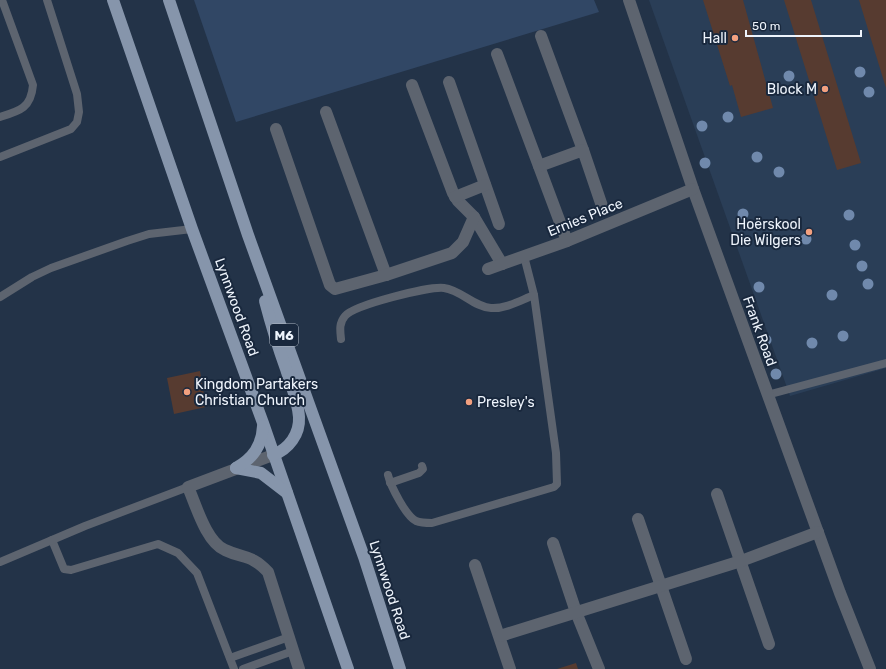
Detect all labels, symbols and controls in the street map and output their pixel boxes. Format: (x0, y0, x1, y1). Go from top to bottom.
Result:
scale bar (746, 12, 861, 38)
text: 50 m (752, 19, 780, 33)
place label: Hall (702, 30, 727, 47)
marker: Hall (730, 33, 740, 43)
place label: Block M (767, 81, 817, 98)
marker: Block M (820, 84, 830, 94)
street label: Ernies Place (545, 195, 625, 240)
place label: Hoërskool Die Wilgers (730, 216, 801, 249)
marker: Hoërskool Die Wilgers (804, 227, 814, 237)
street label: Lynnwood Road (211, 256, 262, 359)
street label: Frank Road (739, 294, 780, 368)
road number: M6 (270, 324, 298, 346)
place label: Kingdom Partakers Christian Church (195, 376, 318, 409)
marker: Kingdom Partakers Christian Church (182, 387, 192, 397)
place label: Presley's (477, 394, 535, 411)
marker: Presley's (464, 397, 474, 407)
street label: Lynnwood Road (365, 538, 414, 642)

